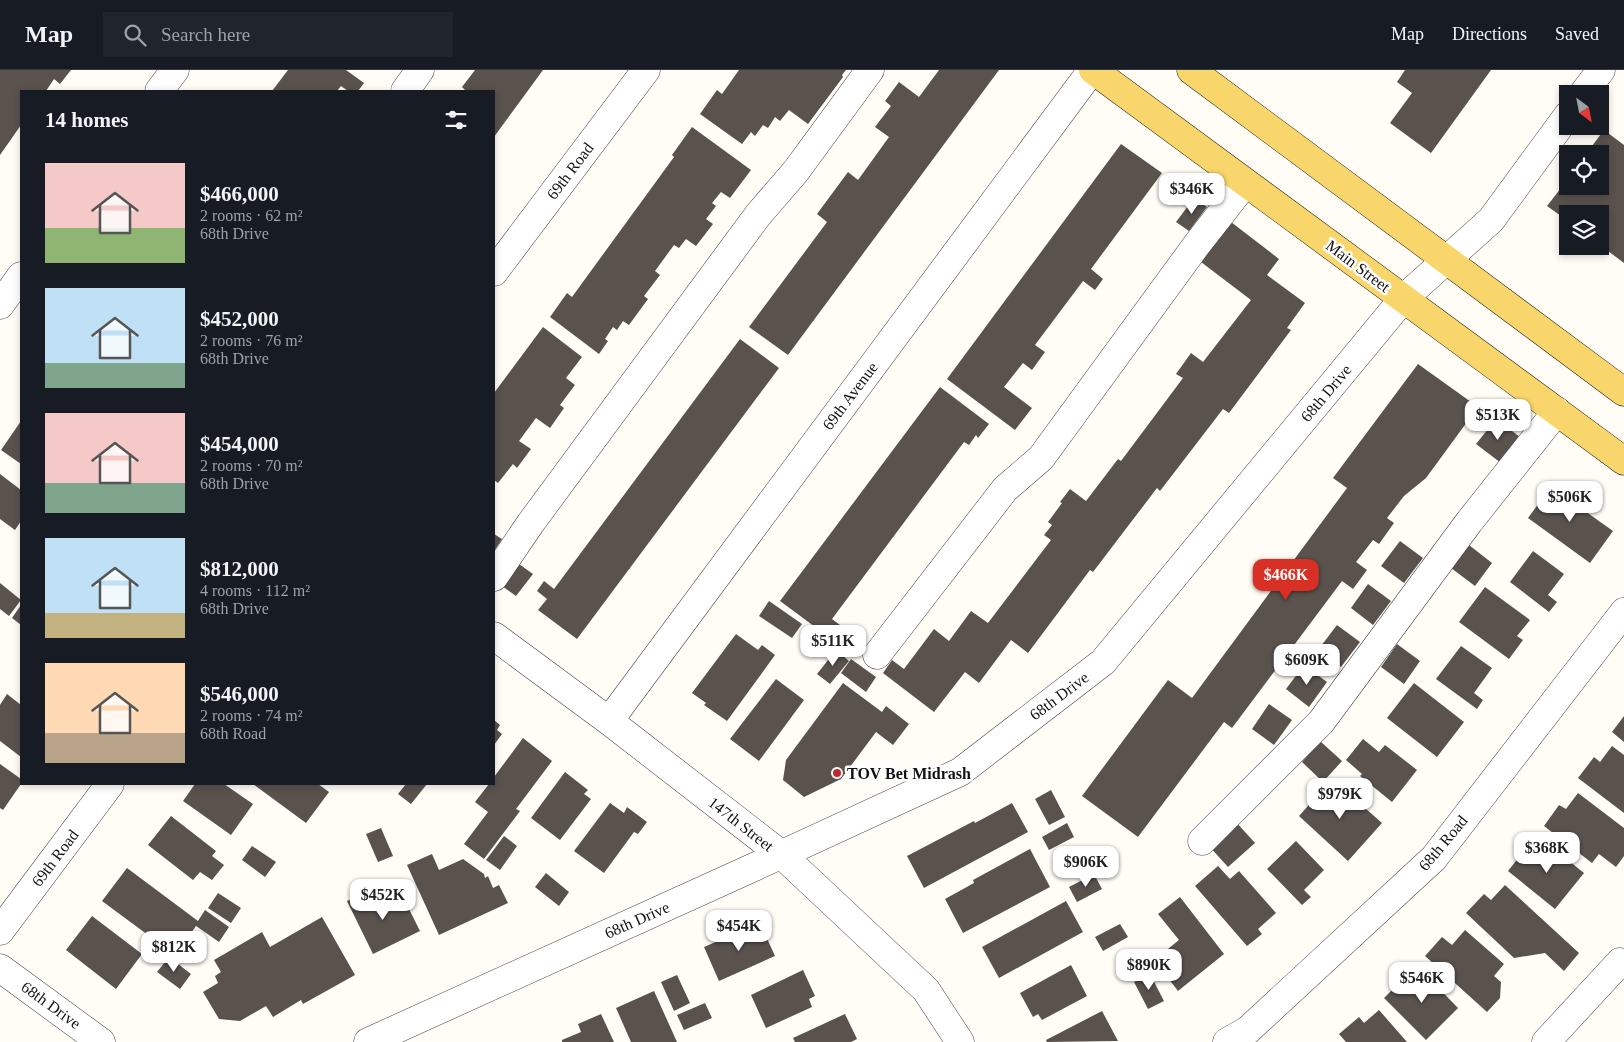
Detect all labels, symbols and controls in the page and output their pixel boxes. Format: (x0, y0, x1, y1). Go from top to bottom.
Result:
search box (103, 12, 453, 57)
text: Map (25, 21, 73, 47)
icon: search (121, 21, 149, 49)
text: Search here (161, 24, 250, 45)
text: Map (1391, 24, 1424, 44)
text: Directions (1452, 24, 1527, 44)
text: Saved (1555, 24, 1599, 44)
north arrow (1559, 85, 1609, 135)
map controls (1559, 85, 1609, 255)
icon: filters (442, 106, 470, 134)
text: 14 homes (45, 108, 128, 132)
street label: 69th Road (543, 139, 597, 203)
button: locate (1559, 145, 1609, 195)
pin: $346K (1157, 172, 1227, 215)
text: $346K (1170, 180, 1214, 197)
text: $466,000 (200, 182, 279, 206)
icon: home (85, 183, 145, 243)
button: layers (1559, 205, 1609, 255)
text: 2 rooms · 62 m² (200, 207, 303, 224)
text: 68th Drive (200, 225, 269, 242)
street label: Main Street (1323, 237, 1394, 296)
text: $452,000 (200, 307, 279, 331)
icon: home (85, 308, 145, 368)
text: 2 rooms · 76 m² (200, 332, 303, 349)
text: 68th Drive (200, 350, 269, 367)
street label: 69th Avenue (819, 359, 881, 433)
street label: 68th Drive (1297, 361, 1355, 425)
pin: $513K (1463, 398, 1533, 441)
text: $513K (1476, 406, 1520, 423)
text: $454,000 (200, 432, 279, 456)
icon: home (85, 433, 145, 493)
text: 2 rooms · 70 m² (200, 457, 303, 474)
text: 68th Drive (200, 475, 269, 492)
pin: $506K (1535, 480, 1605, 523)
text: $506K (1548, 488, 1592, 505)
text: $812,000 (200, 557, 279, 581)
icon: home (85, 558, 145, 618)
pin: $466K (1251, 558, 1321, 601)
text: $466K (1264, 566, 1308, 583)
text: 4 rooms · 112 m² (200, 582, 310, 599)
text: 68th Drive (200, 600, 269, 617)
pin: $511K (798, 624, 868, 667)
text: $511K (811, 632, 855, 649)
pin: $609K (1272, 644, 1342, 686)
text: $609K (1285, 651, 1329, 668)
street label: 68th Drive (1026, 668, 1092, 724)
text: $546,000 (200, 682, 279, 706)
icon: home (85, 683, 145, 743)
text: 2 rooms · 74 m² (200, 707, 303, 724)
text: 68th Road (200, 725, 266, 742)
place label: TOV Bet Midrash (847, 765, 971, 782)
marker: TOV Bet Midrash (831, 767, 843, 779)
pin: $979K (1305, 778, 1375, 820)
text: $979K (1318, 785, 1362, 802)
street label: 147th Street (705, 793, 777, 855)
street label: 68th Road (1415, 812, 1471, 874)
street label: 69th Road (28, 826, 82, 890)
pin: $368K (1512, 832, 1582, 874)
text: $368K (1525, 839, 1569, 856)
pin: $906K (1051, 846, 1121, 888)
text: $906K (1064, 853, 1108, 870)
pin: $452K (348, 878, 418, 921)
text: $452K (361, 886, 405, 903)
street label: 68th Drive (602, 898, 672, 942)
pin: $454K (704, 910, 774, 952)
text: $454K (717, 917, 761, 934)
pin: $812K (139, 930, 209, 973)
text: $812K (152, 938, 196, 955)
pin: $890K (1114, 948, 1184, 991)
text: $890K (1127, 956, 1171, 973)
pin: $546K (1387, 962, 1457, 1004)
text: $546K (1400, 969, 1444, 986)
street label: 68th Drive (18, 978, 84, 1032)

